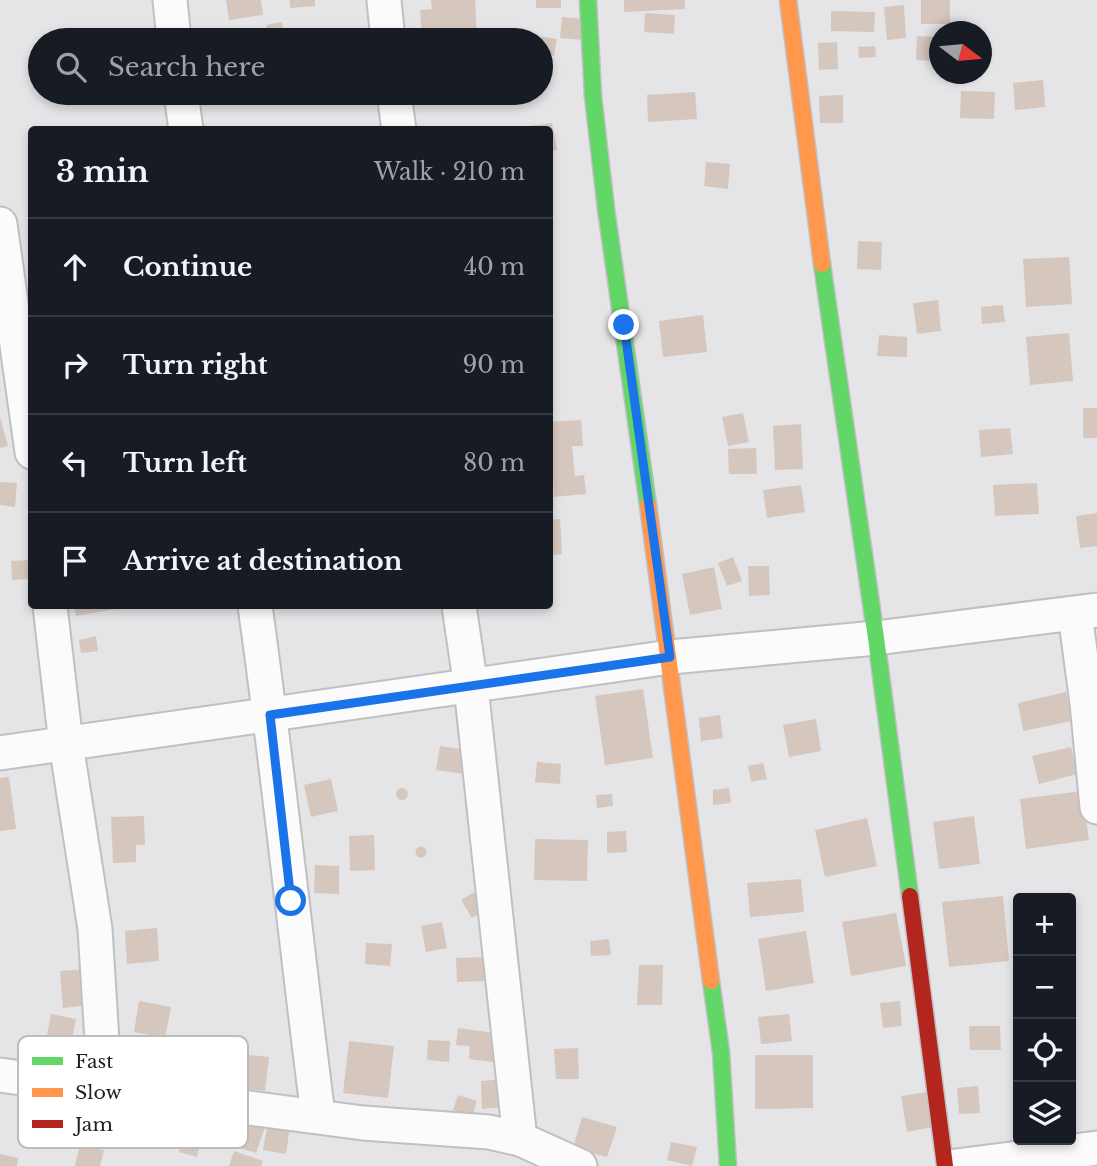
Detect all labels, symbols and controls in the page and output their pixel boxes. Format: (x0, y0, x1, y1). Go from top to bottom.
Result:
north arrow (929, 21, 992, 84)
search box (28, 28, 553, 105)
icon: search (52, 48, 90, 86)
text: Search here (108, 51, 265, 83)
text: 3 min (56, 153, 149, 190)
text: Walk · 210 m (374, 158, 525, 186)
icon: ahead (56, 248, 94, 286)
text: Continue (123, 251, 252, 283)
text: 40 m (464, 253, 525, 281)
route end (608, 309, 639, 340)
icon: right (56, 346, 94, 384)
text: Turn right (123, 349, 268, 381)
text: 90 m (463, 351, 525, 379)
icon: left (56, 444, 94, 482)
text: Turn left (123, 447, 247, 479)
text: 80 m (463, 449, 525, 477)
icon: arrive (56, 542, 94, 580)
text: Arrive at destination (123, 545, 403, 577)
route start (275, 885, 306, 916)
map controls (1013, 893, 1076, 1145)
button: + (1013, 893, 1076, 956)
button: − (1013, 956, 1076, 1019)
button: locate (1013, 1019, 1076, 1082)
legend (18, 1036, 248, 1148)
text: Fast (75, 1050, 114, 1073)
text: Slow (75, 1081, 122, 1104)
button: layers (1013, 1082, 1076, 1145)
text: Jam (72, 1113, 113, 1136)

